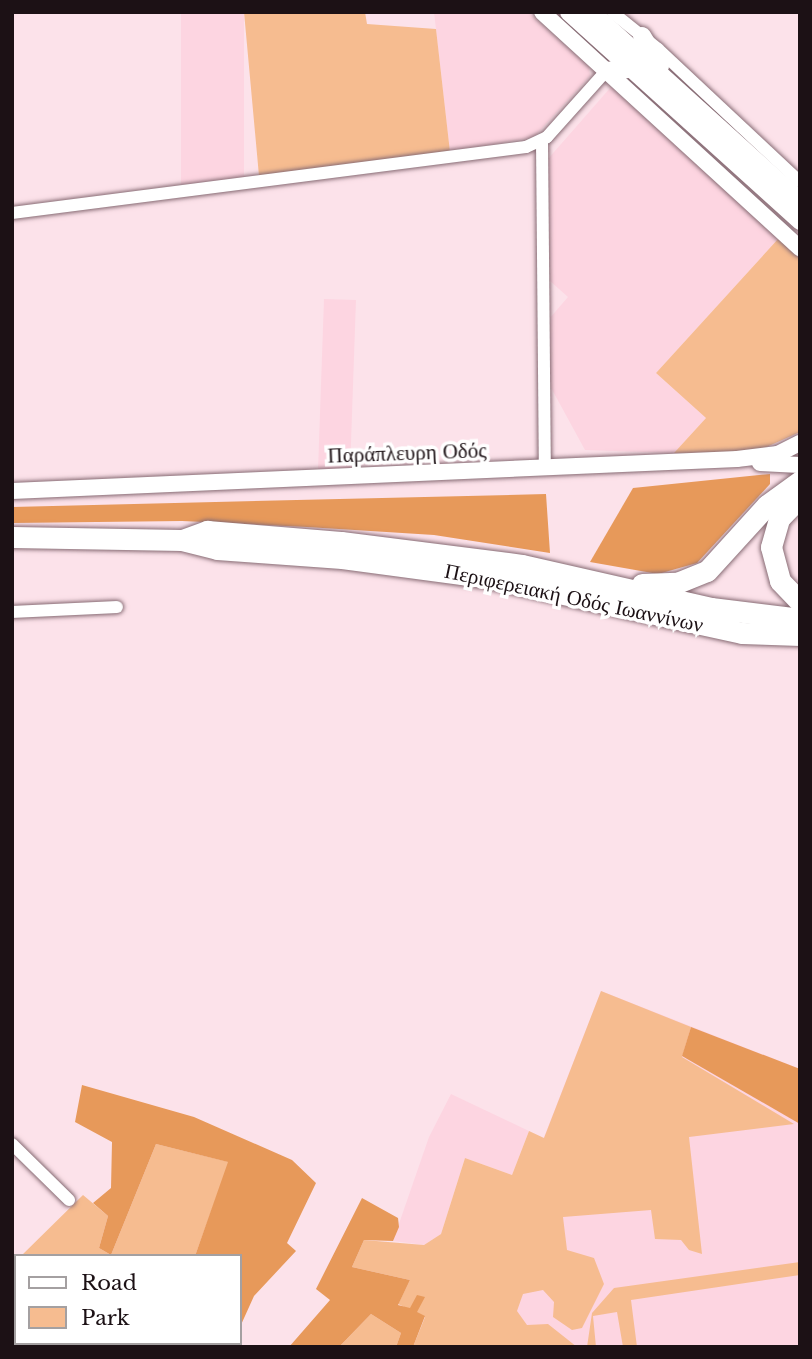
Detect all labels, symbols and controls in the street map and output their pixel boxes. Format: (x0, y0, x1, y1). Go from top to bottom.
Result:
street label: Παράπλευρη Οδός (327, 438, 487, 468)
street label: Περιφερειακή Οδός Ιωαννίνων (442, 558, 706, 638)
legend (14, 1254, 242, 1345)
text: Road (81, 1270, 137, 1296)
text: Park (81, 1305, 130, 1331)

